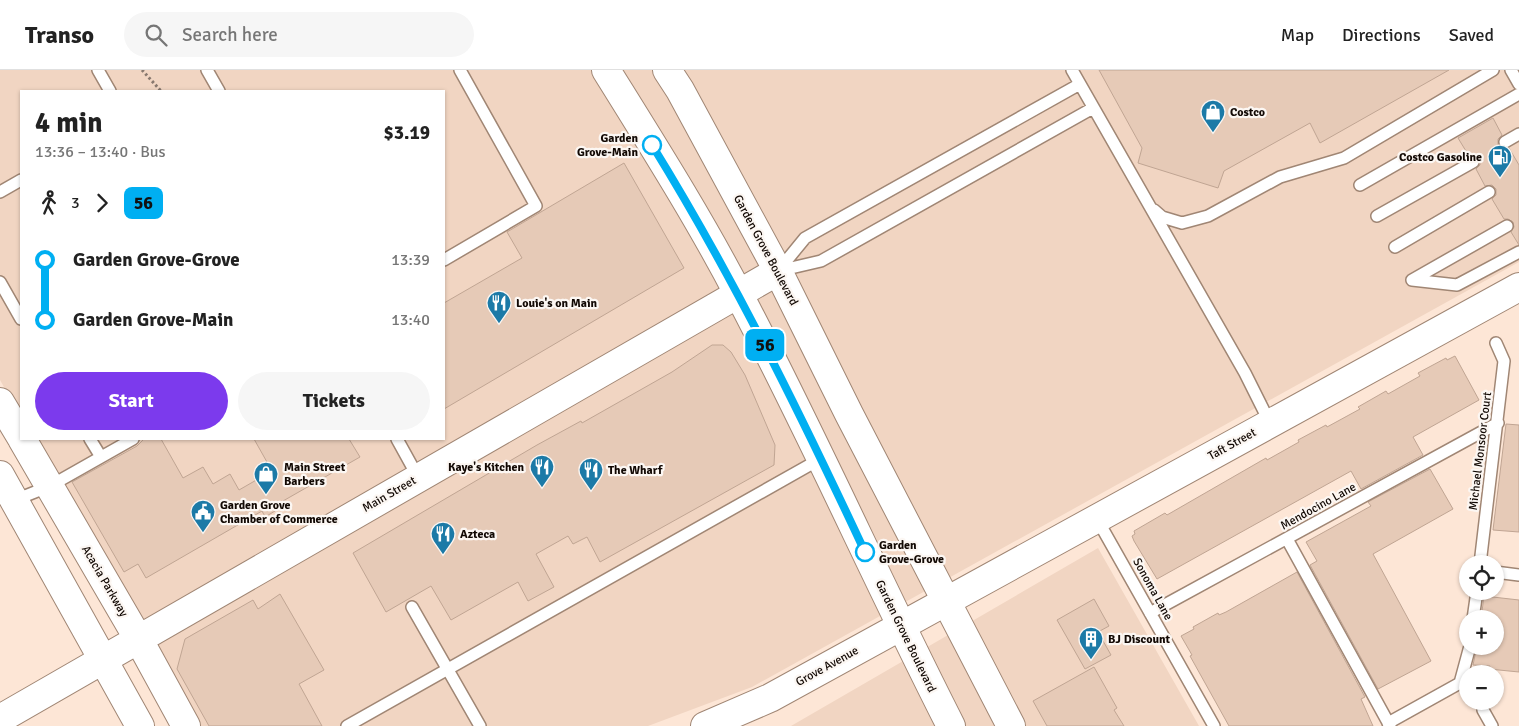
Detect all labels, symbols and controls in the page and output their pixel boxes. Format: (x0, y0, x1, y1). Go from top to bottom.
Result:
search box (124, 12, 474, 57)
text: Transo (25, 20, 94, 50)
icon: search (142, 21, 170, 49)
text: Search here (182, 23, 278, 47)
text: Map (1281, 24, 1314, 46)
text: Directions (1342, 24, 1421, 46)
text: Saved (1449, 24, 1494, 46)
shop icon: Costco (1200, 99, 1226, 133)
place label: Costco (1230, 105, 1265, 120)
text: 4 min (35, 106, 103, 140)
text: $3.19 (384, 121, 430, 145)
place label: Garden Grove-Main (577, 131, 638, 160)
marker: Garden Grove-Main (642, 135, 662, 155)
text: 13:36 – 13:40 · Bus (35, 142, 166, 162)
fuel station icon: Costco Gasoline (1487, 144, 1513, 178)
place label: Costco Gasoline (1399, 150, 1482, 165)
icon: walk (35, 189, 63, 217)
icon: forward (88, 189, 116, 217)
text: 56 (134, 192, 153, 214)
street label: Garden Grove Boulevard (730, 192, 801, 308)
text: 3 (71, 193, 80, 213)
text: Garden Grove-Grove (73, 248, 240, 272)
text: 13:39 (391, 250, 430, 270)
restaurant icon: Louie's on Main (486, 290, 512, 324)
place label: Louie's on Main (516, 296, 598, 311)
text: Garden Grove-Main (73, 308, 233, 332)
text: 13:40 (391, 310, 430, 330)
line badge: 56 (742, 329, 788, 361)
text: 56 (755, 334, 775, 356)
button: Start (35, 372, 228, 430)
button: Tickets (238, 372, 430, 430)
street label: Michael Monsoor Court (1466, 391, 1495, 511)
street label: Taft Street (1205, 425, 1259, 464)
restaurant icon: Kaye's Kitchen (529, 454, 555, 488)
restaurant icon: The Wharf (578, 457, 604, 491)
place label: Main Street Barbers (284, 460, 346, 489)
place label: Kaye's Kitchen (448, 460, 524, 475)
shop icon: Main Street Barbers (253, 461, 279, 495)
place label: The Wharf (608, 463, 663, 478)
street label: Main Street (360, 473, 419, 516)
street label: Mendocino Lane (1278, 479, 1359, 533)
place label: Garden Grove Chamber of Commerce (220, 498, 338, 527)
public building icon: Garden Grove Chamber of Commerce (190, 499, 216, 533)
restaurant icon: Azteca (430, 521, 456, 555)
place label: Azteca (460, 527, 495, 542)
place label: Garden Grove-Grove (879, 538, 944, 567)
marker: Garden Grove-Grove (855, 542, 875, 562)
street label: Acacia Parkway (78, 543, 131, 620)
map controls (1459, 555, 1504, 710)
button: locate (1459, 555, 1504, 600)
street label: Sonoma Lane (1129, 556, 1176, 623)
street label: Garden Grove Boulevard (872, 578, 939, 695)
button: + (1459, 610, 1504, 655)
building icon: BJ Discount (1078, 626, 1104, 660)
place label: BJ Discount (1108, 632, 1171, 647)
street label: Grove Avenue (793, 643, 861, 690)
button: − (1459, 665, 1504, 710)

